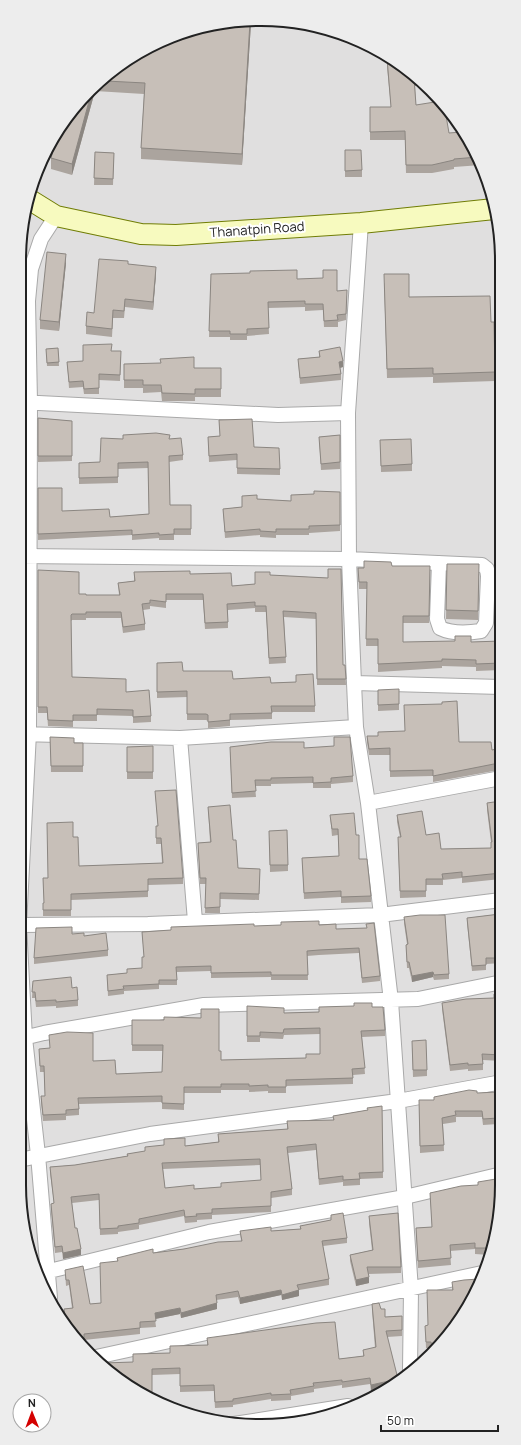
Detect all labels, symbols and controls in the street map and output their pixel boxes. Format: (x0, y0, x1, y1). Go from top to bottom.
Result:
street label: Thanatpin Road (209, 217, 305, 241)
north arrow (12, 1393, 52, 1433)
text: N (28, 1395, 36, 1410)
scale bar (381, 1407, 498, 1433)
text: 50 m (387, 1412, 414, 1429)

